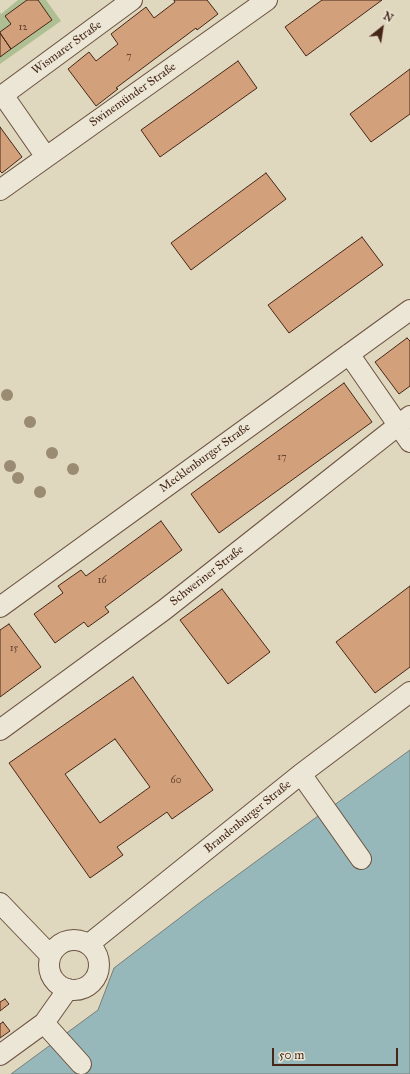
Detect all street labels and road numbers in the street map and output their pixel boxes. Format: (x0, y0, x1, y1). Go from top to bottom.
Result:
street label: Wismarer Straße (29, 18, 105, 78)
street label: Swinemünder Straße (87, 60, 179, 130)
street label: Mecklenburger Straße (157, 420, 253, 496)
street label: Schweriner Straße (167, 543, 247, 609)
street label: Brandenburger Straße (202, 778, 294, 856)

